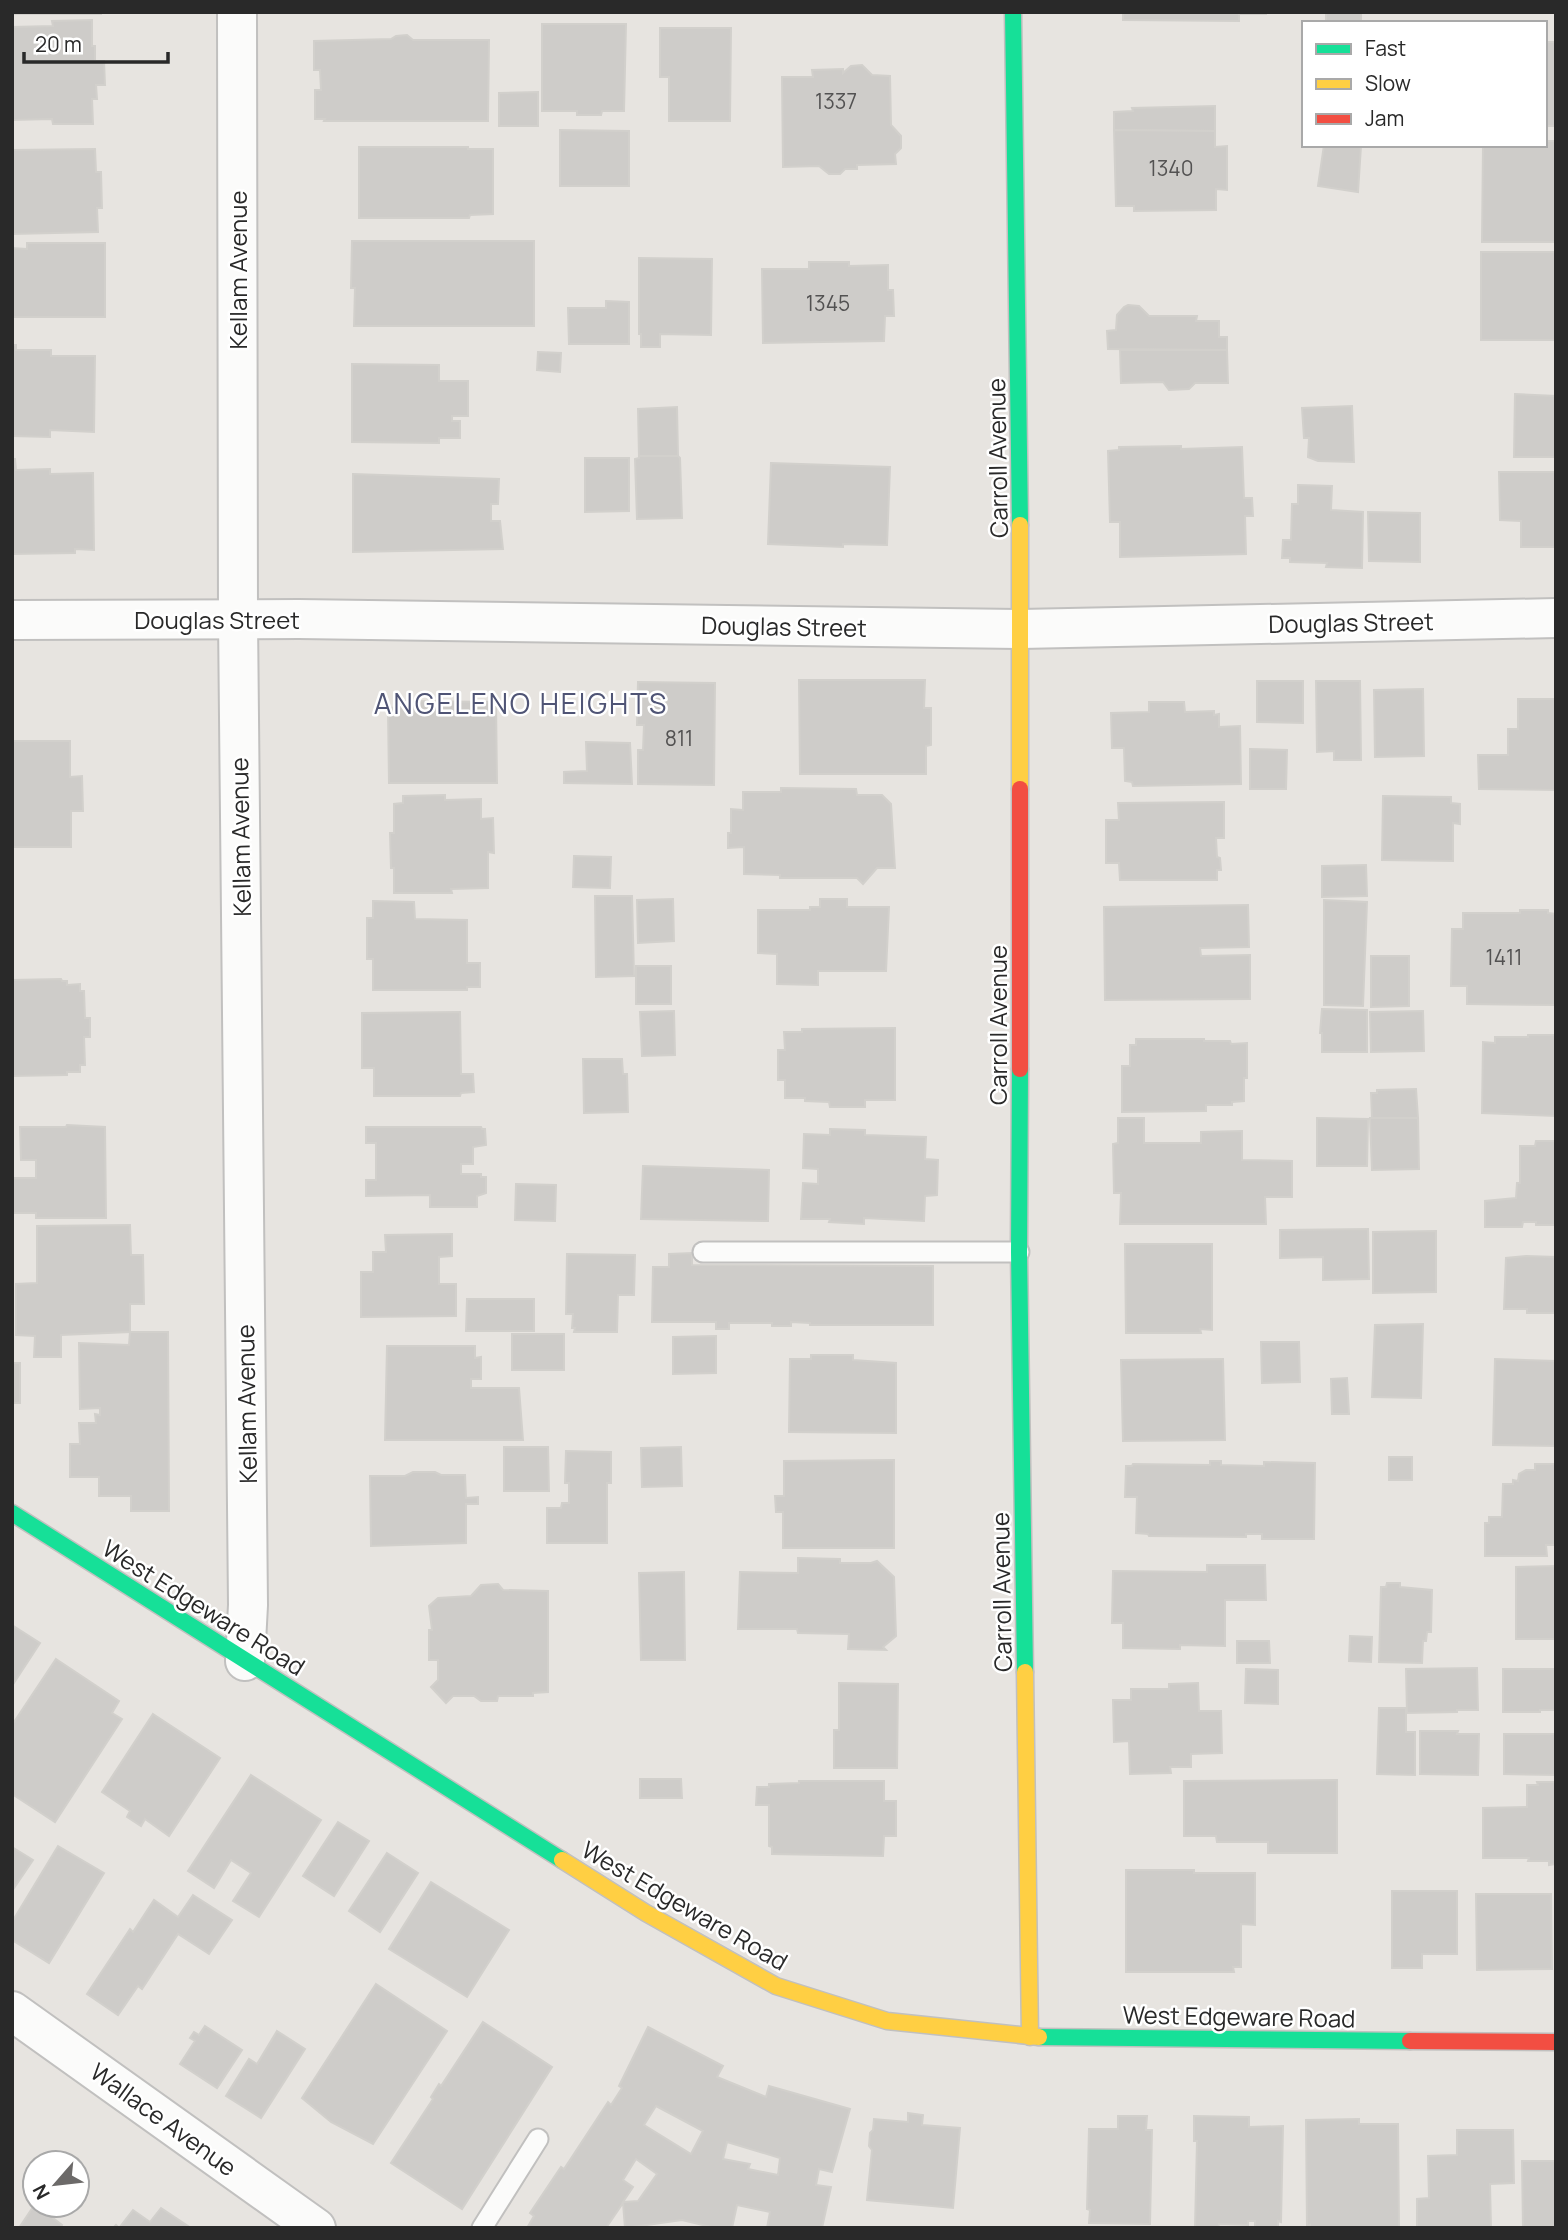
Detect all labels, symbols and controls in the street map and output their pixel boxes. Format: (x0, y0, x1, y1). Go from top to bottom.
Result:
scale bar (24, 21, 168, 65)
legend (1302, 21, 1547, 147)
text: 20 m (35, 30, 82, 58)
text: Fast (1365, 34, 1406, 62)
text: Slow (1365, 69, 1411, 97)
house number: 1337 (815, 87, 857, 115)
text: Jam (1365, 104, 1404, 132)
house number: 1340 (1149, 154, 1194, 182)
street label: Kellam Avenue (221, 190, 254, 350)
house number: 1345 (806, 289, 850, 317)
street label: Carroll Avenue (979, 378, 1015, 538)
street label: Douglas Street (134, 603, 300, 636)
street label: Douglas Street (1268, 604, 1434, 640)
street label: Douglas Street (701, 608, 867, 644)
district label: ANGELENO HEIGHTS (374, 684, 668, 722)
house number: 811 (665, 724, 693, 752)
street label: Kellam Avenue (222, 757, 258, 917)
house number: 1411 (1486, 943, 1522, 971)
street label: Carroll Avenue (981, 945, 1014, 1105)
street label: Kellam Avenue (228, 1324, 264, 1484)
street label: Carroll Avenue (983, 1512, 1019, 1672)
street label: West Edgeware Road (97, 1531, 311, 1683)
street label: West Edgeware Road (576, 1832, 794, 1978)
street label: West Edgeware Road (1122, 1997, 1356, 2035)
street label: Wallace Avenue (84, 2055, 244, 2183)
north arrow (21, 2149, 91, 2219)
text: N (26, 2180, 56, 2204)

